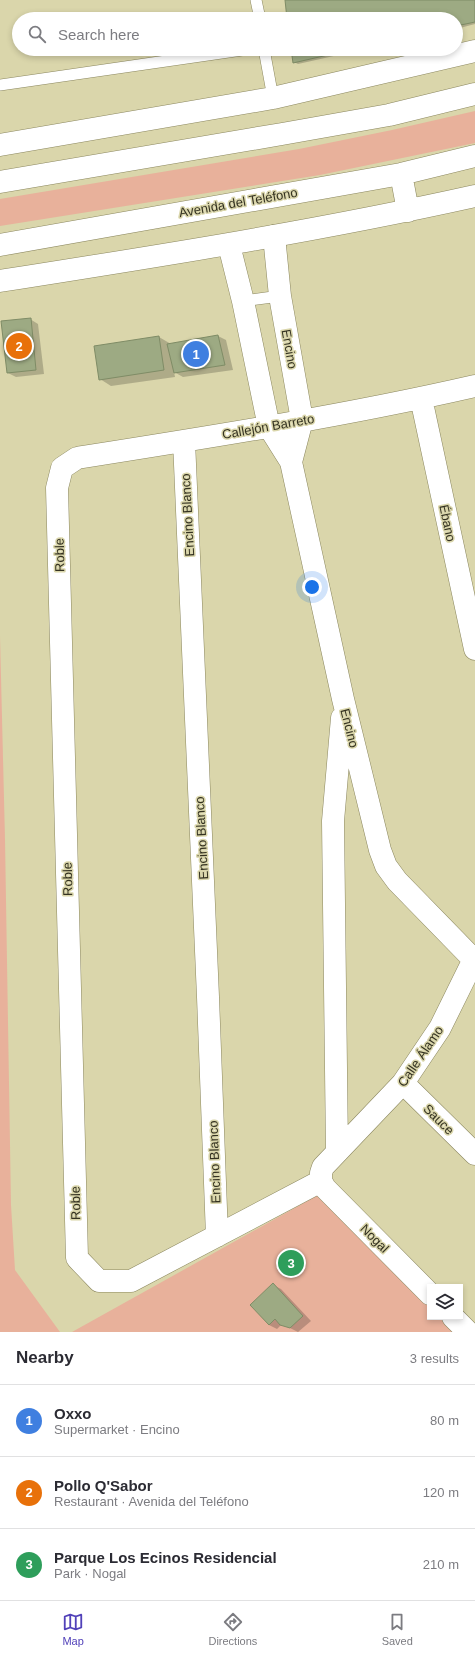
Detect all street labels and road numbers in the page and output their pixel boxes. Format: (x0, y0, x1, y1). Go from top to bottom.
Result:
street label: Avenida del Teléfono (178, 185, 299, 220)
street label: Encino (279, 328, 300, 370)
street label: Callejón Barreto (221, 411, 315, 442)
street label: Encino Blanco (178, 473, 197, 557)
street label: Ébano (436, 503, 459, 543)
street label: Roble (52, 538, 67, 572)
street label: Encino (337, 707, 362, 749)
street label: Encino Blanco (192, 796, 211, 880)
street label: Roble (60, 862, 75, 896)
street label: Calle Álamo (395, 1023, 446, 1090)
street label: Sauce (420, 1101, 457, 1138)
street label: Encino Blanco (206, 1120, 223, 1204)
street label: Roble (68, 1186, 83, 1220)
street label: Nogal (357, 1221, 392, 1256)

